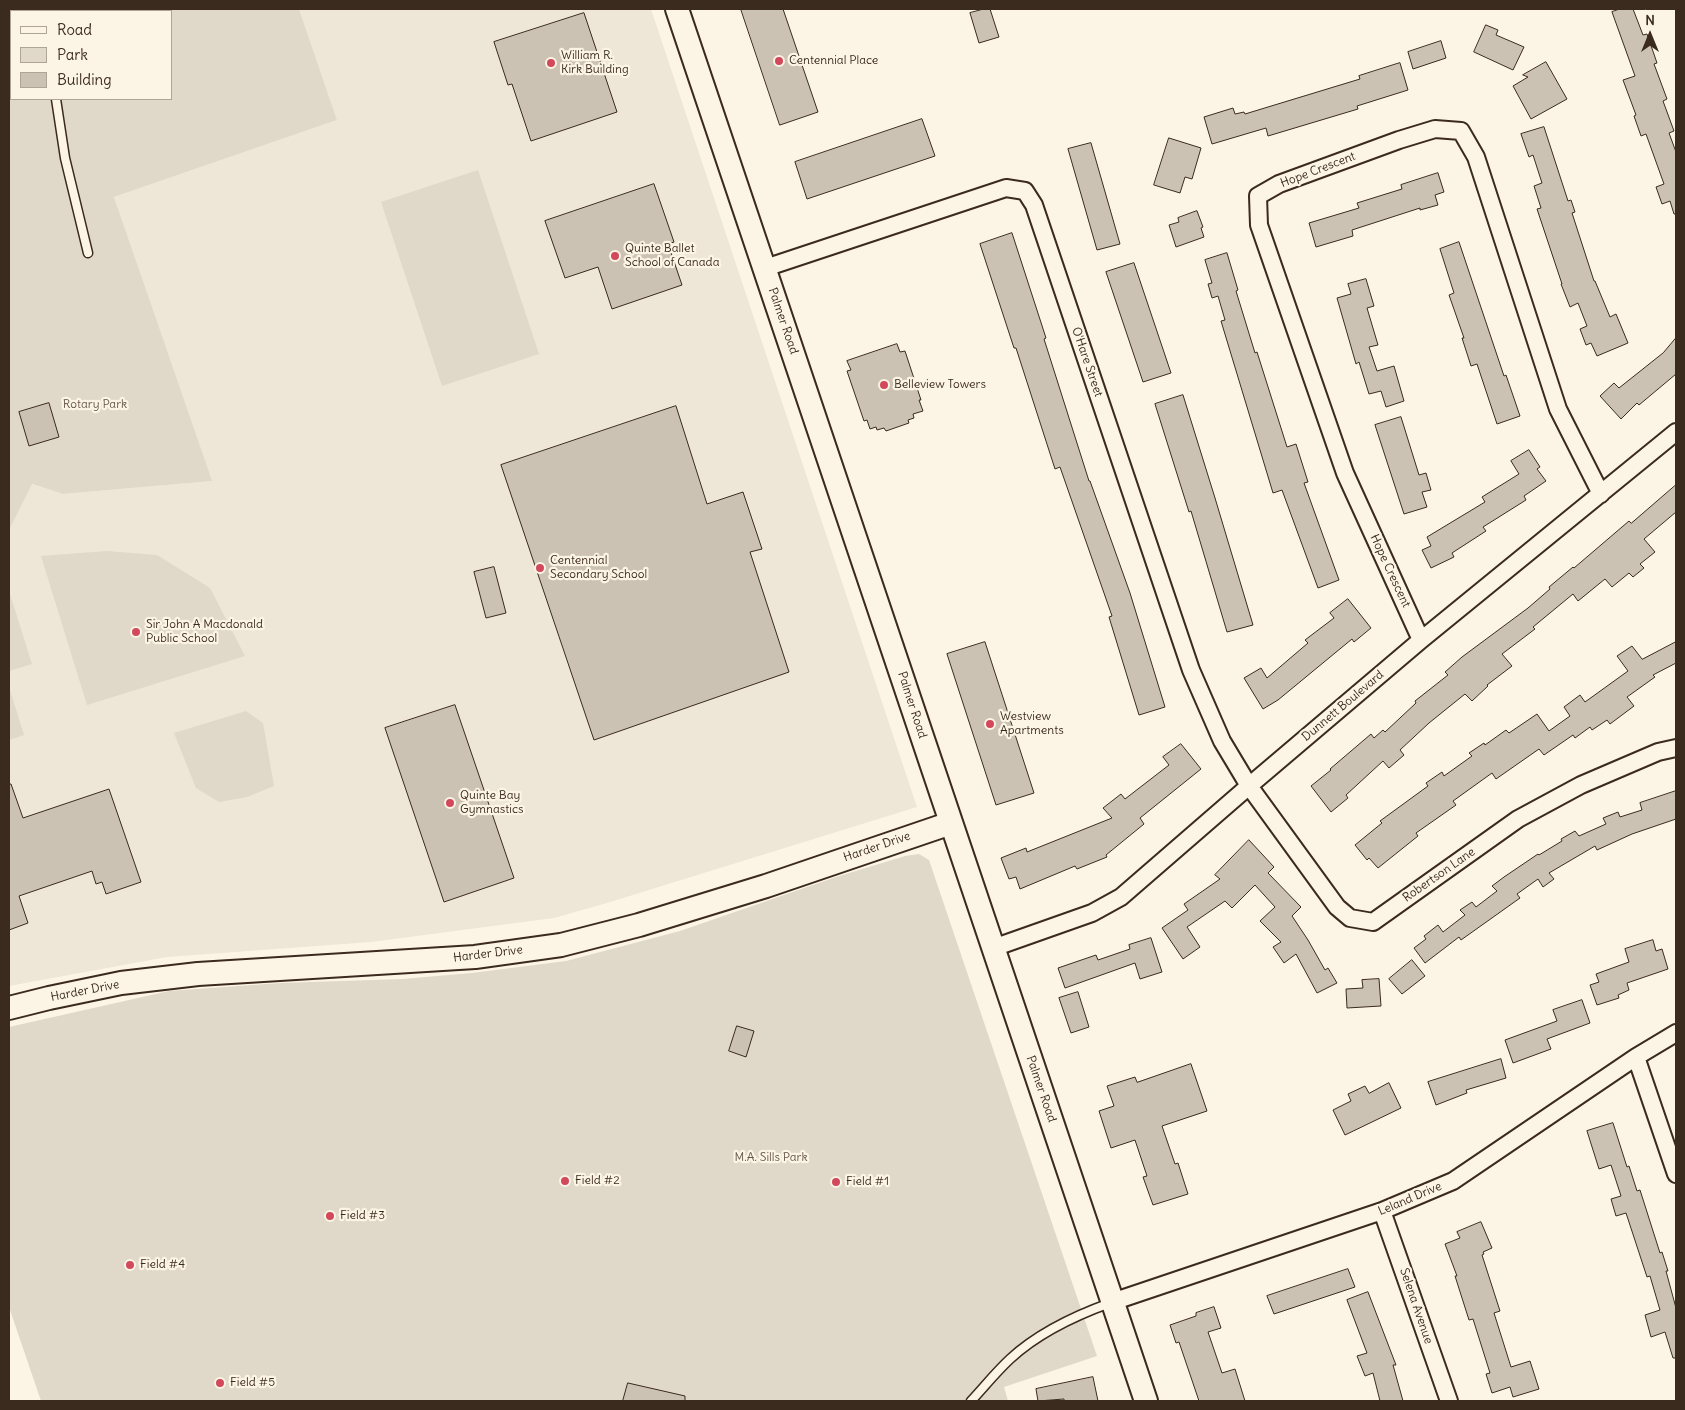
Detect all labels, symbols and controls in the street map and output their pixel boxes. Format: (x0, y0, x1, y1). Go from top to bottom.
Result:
legend (10, 10, 172, 100)
north arrow (1625, 10, 1675, 60)
text: N (1645, 11, 1655, 29)
text: Road (57, 20, 92, 39)
text: Park (57, 45, 88, 64)
place label: William R. Kirk Building (561, 49, 629, 77)
place label: Centennial Place (789, 54, 878, 68)
marker: Centennial Place (773, 55, 785, 67)
marker: William R. Kirk Building (545, 57, 557, 69)
text: Building (57, 70, 112, 89)
street label: Hope Crescent (1279, 149, 1357, 191)
place label: Quinte Ballet School of Canada (625, 242, 719, 270)
marker: Quinte Ballet School of Canada (609, 250, 621, 262)
street label: Palmer Road (765, 286, 801, 356)
street label: O'Hare Street (1068, 325, 1106, 399)
place label: Belleview Towers (894, 378, 986, 392)
marker: Belleview Towers (878, 379, 890, 391)
park label: Rotary Park (63, 398, 127, 412)
street label: Hope Crescent (1367, 532, 1413, 610)
place label: Centennial Secondary School (550, 554, 647, 582)
marker: Centennial Secondary School (534, 562, 546, 574)
place label: Sir John A Macdonald Public School (146, 618, 263, 646)
marker: Sir John A Macdonald Public School (130, 626, 142, 638)
street label: Dunnett Boulevard (1299, 668, 1387, 744)
street label: Palmer Road (894, 670, 930, 740)
place label: Westview Apartments (1000, 710, 1064, 738)
marker: Westview Apartments (984, 718, 996, 730)
place label: Quinte Bay Gymnastics (460, 789, 524, 817)
marker: Quinte Bay Gymnastics (444, 797, 456, 809)
street label: Harder Drive (842, 829, 912, 865)
street label: Robertson Lane (1400, 845, 1478, 905)
street label: Harder Drive (452, 943, 524, 965)
street label: Harder Drive (49, 977, 121, 1005)
street label: Palmer Road (1023, 1054, 1059, 1124)
park label: M.A. Sills Park (734, 1151, 808, 1165)
place label: Field #2 (575, 1174, 620, 1188)
marker: Field #2 (559, 1175, 571, 1187)
place label: Field #1 (846, 1175, 889, 1189)
marker: Field #1 (830, 1176, 842, 1188)
street label: Leland Drive (1376, 1179, 1444, 1219)
place label: Field #3 (340, 1209, 385, 1223)
marker: Field #3 (324, 1210, 336, 1222)
place label: Field #4 (140, 1258, 185, 1272)
marker: Field #4 (124, 1259, 136, 1271)
street label: Selena Avenue (1396, 1266, 1436, 1346)
place label: Field #5 (230, 1376, 275, 1390)
marker: Field #5 (214, 1377, 226, 1389)

